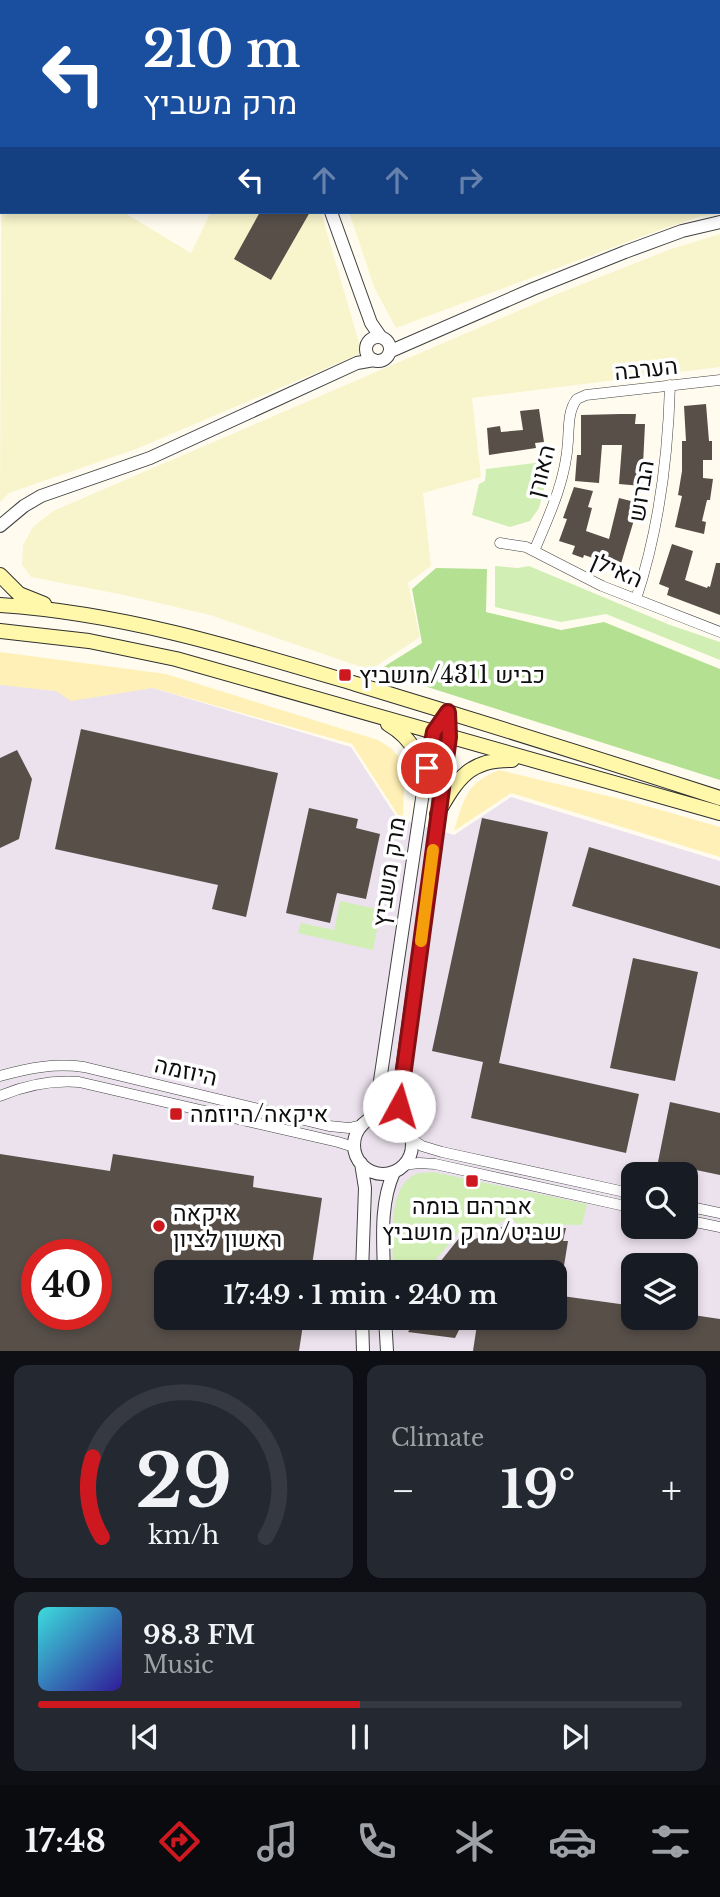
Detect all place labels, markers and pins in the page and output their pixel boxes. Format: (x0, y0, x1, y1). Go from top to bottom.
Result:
place label: כביש 4311/מושביץ (359, 661, 545, 689)
marker: כביש 4311/מושביץ (337, 667, 353, 683)
pin (397, 738, 457, 798)
place label: איקאה/היוזמה (190, 1100, 328, 1128)
marker: איקאה/היוזמה (168, 1106, 184, 1122)
marker: אברהם בומה שביט/מרק מושביץ (464, 1173, 480, 1189)
place label: אברהם בומה שביט/מרק מושביץ (382, 1192, 562, 1246)
place label: איקאה ראשון לציון (173, 1199, 282, 1253)
marker: איקאה ראשון לציון (151, 1218, 167, 1234)

